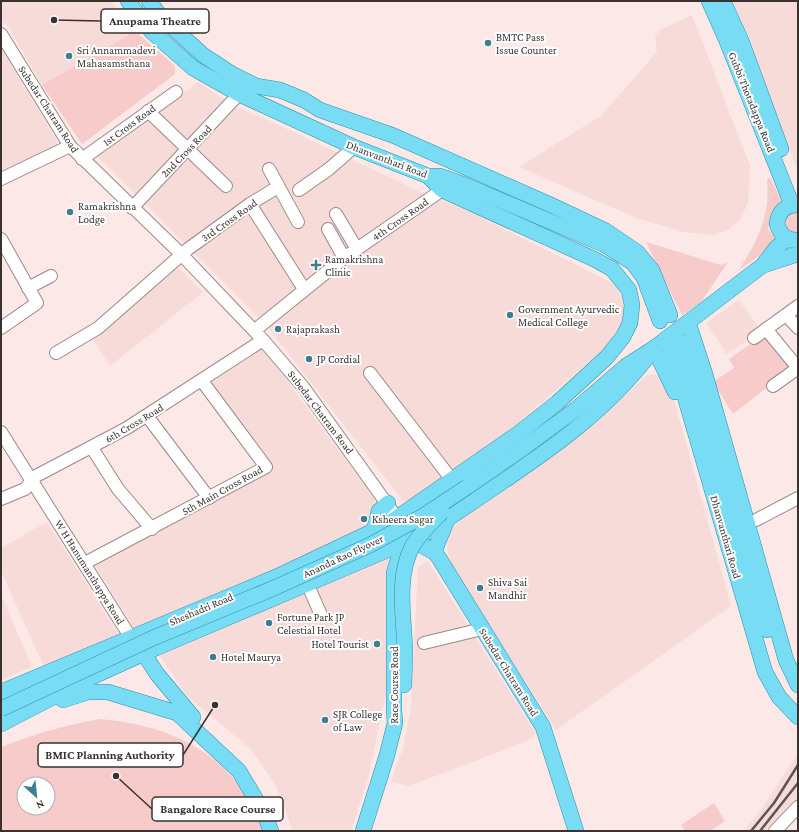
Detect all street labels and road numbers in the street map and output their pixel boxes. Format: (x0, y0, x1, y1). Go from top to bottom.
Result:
street label: Gubbi Thotadappa Road (725, 50, 778, 154)
street label: Subedar Chatram Road (16, 63, 82, 155)
street label: 1st Cross Road (100, 102, 158, 148)
street label: 2nd Cross Road (158, 122, 214, 179)
street label: Dhanvanthari Road (345, 138, 429, 180)
street label: 4th Cross Road (370, 195, 431, 243)
street label: 3rd Cross Road (199, 196, 259, 244)
street label: Subedar Chatram Road (286, 368, 356, 456)
street label: 6th Cross Road (103, 401, 165, 445)
street label: 5th Main Cross Road (180, 463, 265, 517)
street label: Dhanvanthari Road (708, 494, 744, 580)
street label: W H Hanumanthappa Road (52, 518, 127, 627)
street label: Ananda Rao Flyover (301, 532, 386, 581)
street label: Sheshadri Road (167, 590, 235, 628)
street label: Subedar Chatram Road (477, 626, 541, 718)
street label: Race Course Road (388, 646, 400, 724)

